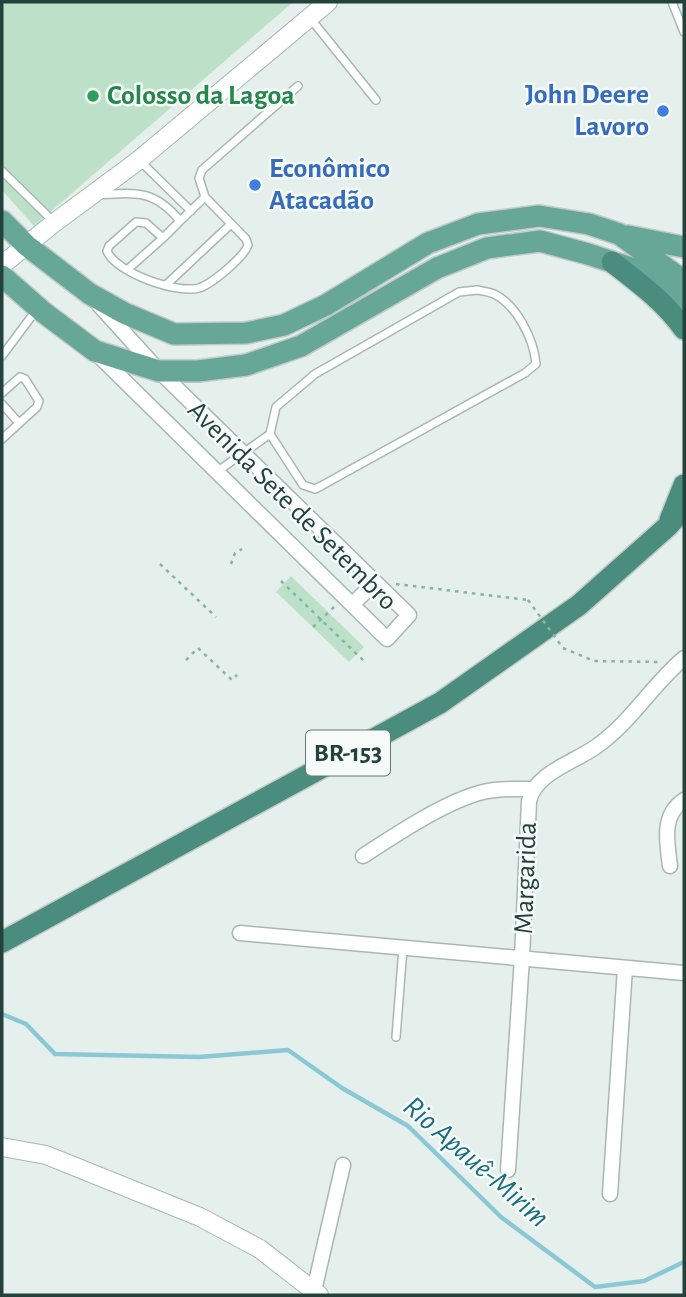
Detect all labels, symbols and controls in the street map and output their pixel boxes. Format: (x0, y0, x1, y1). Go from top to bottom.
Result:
place label: John Deere Lavoro (525, 81, 649, 141)
place label: Colosso da Lagoa (107, 82, 295, 110)
marker: Colosso da Lagoa (85, 88, 101, 104)
marker: John Deere Lavoro (655, 103, 671, 119)
place label: Econômico Atacadão (269, 155, 390, 215)
marker: Econômico Atacadão (247, 177, 263, 193)
street label: Avenida Sete de Setembro (182, 396, 402, 616)
road number: BR-153 (306, 730, 390, 776)
street label: Margarida (510, 821, 542, 935)
water label: Rio Apauê-Mirim (397, 1091, 555, 1233)

